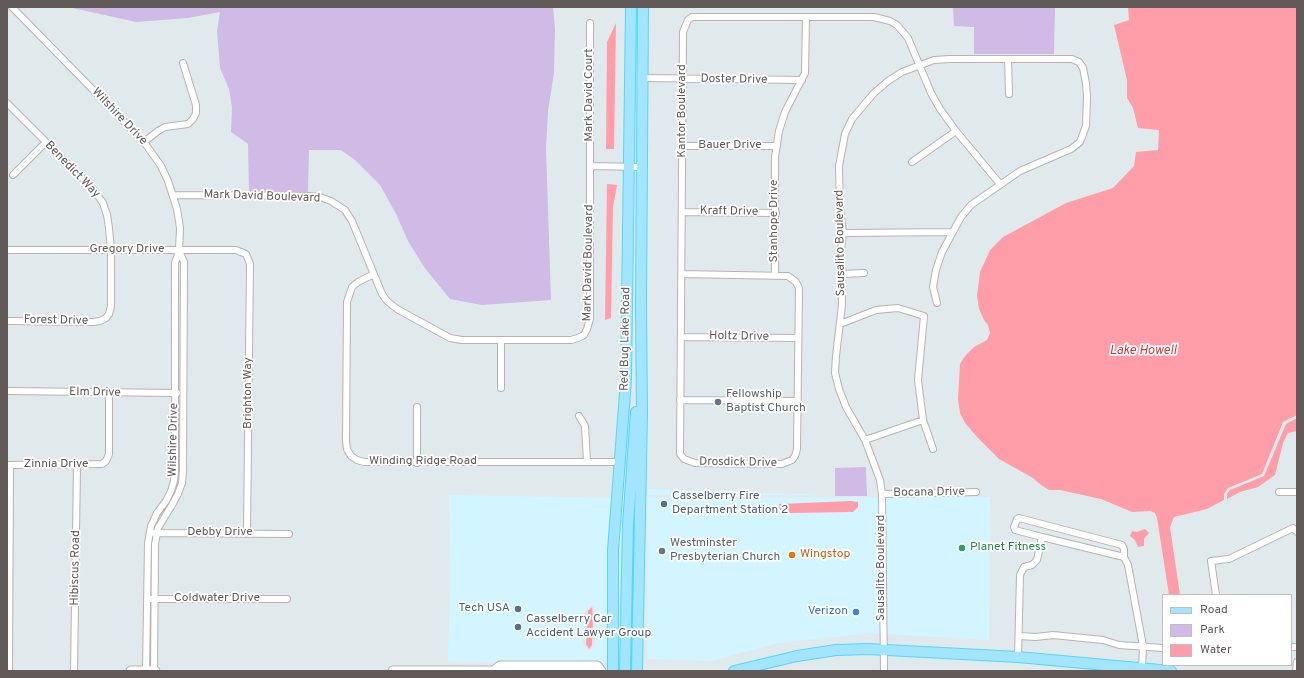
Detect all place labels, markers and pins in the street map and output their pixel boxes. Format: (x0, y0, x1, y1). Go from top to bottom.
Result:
place label: Fellowship Baptist Church (726, 388, 806, 416)
marker: Fellowship Baptist Church (713, 397, 723, 407)
place label: Casselberry Fire Department Station 2 (672, 490, 788, 518)
marker: Casselberry Fire Department Station 2 (659, 499, 669, 509)
place label: Westminster Presbyterian Church (670, 537, 780, 565)
place label: Planet Fitness (970, 541, 1046, 555)
marker: Planet Fitness (957, 543, 967, 553)
marker: Westminster Presbyterian Church (657, 546, 667, 556)
place label: Wingstop (800, 548, 850, 562)
marker: Wingstop (787, 550, 797, 560)
place label: Tech USA (459, 602, 510, 616)
marker: Tech USA (513, 604, 523, 614)
place label: Verizon (808, 605, 848, 619)
marker: Verizon (851, 607, 861, 617)
place label: Casselberry Car Accident Lawyer Group (526, 613, 651, 641)
marker: Casselberry Car Accident Lawyer Group (513, 622, 523, 632)

